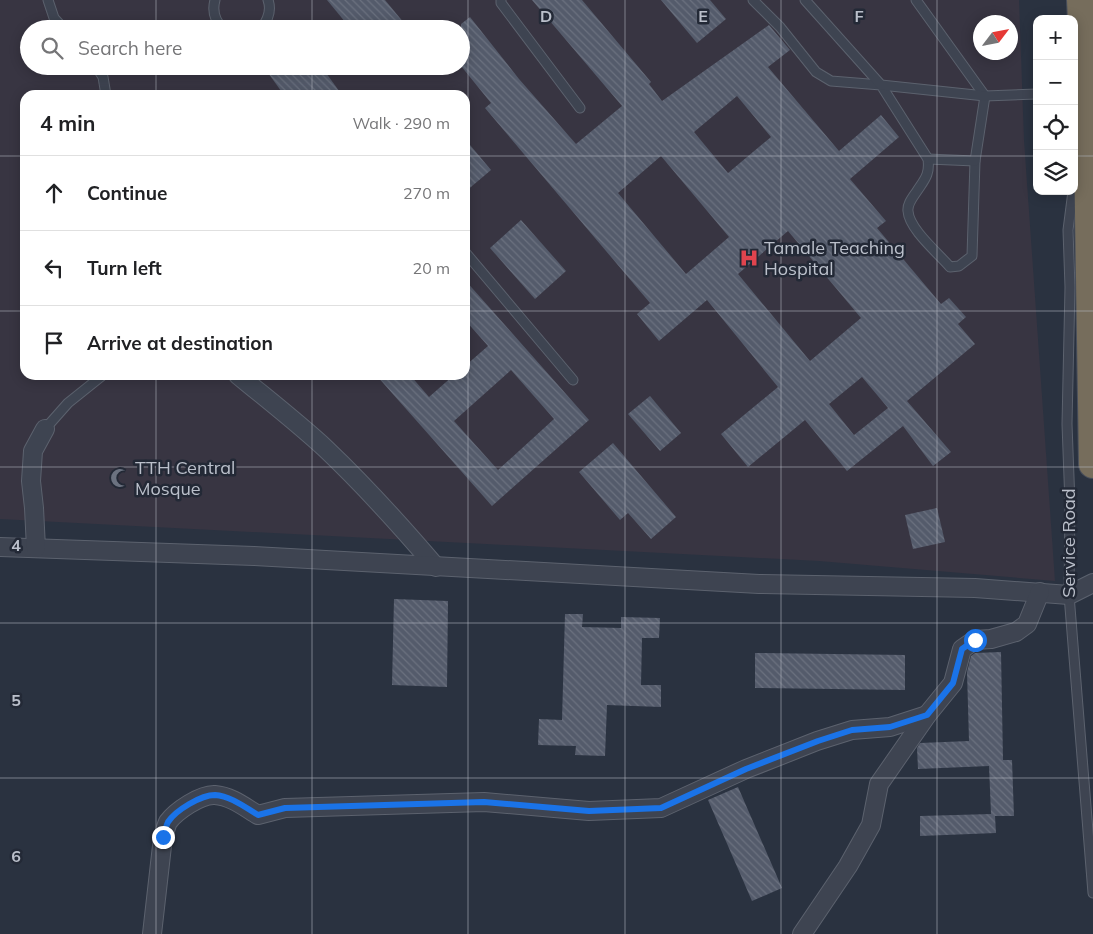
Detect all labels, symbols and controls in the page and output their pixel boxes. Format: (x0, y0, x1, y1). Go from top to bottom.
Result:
text: D (540, 6, 552, 26)
text: E (698, 6, 708, 26)
text: F (854, 6, 864, 26)
north arrow (973, 15, 1018, 60)
map controls (1033, 15, 1078, 195)
button: + (1033, 15, 1078, 60)
search box (20, 20, 470, 75)
icon: search (38, 34, 66, 62)
text: Search here (78, 36, 182, 60)
button: − (1033, 60, 1078, 105)
button: locate (1033, 105, 1078, 150)
text: 4 min (40, 110, 95, 136)
text: Walk · 290 m (352, 113, 450, 133)
button: layers (1033, 150, 1078, 195)
icon: ahead (40, 179, 68, 207)
text: Continue (87, 181, 167, 205)
text: 270 m (403, 183, 450, 203)
place label: Tamale Teaching Hospital (764, 236, 905, 280)
hospital icon: Tamale Teaching Hospital (738, 247, 760, 269)
icon: left (40, 254, 68, 282)
text: Turn left (87, 256, 162, 280)
text: 20 m (413, 258, 450, 278)
icon: arrive (40, 329, 68, 357)
text: Arrive at destination (87, 331, 273, 355)
place label: TTH Central Mosque (135, 456, 235, 500)
mosque icon: TTH Central Mosque (109, 467, 131, 489)
street label: Service Road (1057, 488, 1080, 598)
text: 4 (11, 535, 21, 555)
route start (964, 629, 987, 652)
text: 5 (11, 690, 21, 710)
route end (152, 826, 175, 849)
text: 6 (11, 846, 21, 866)

